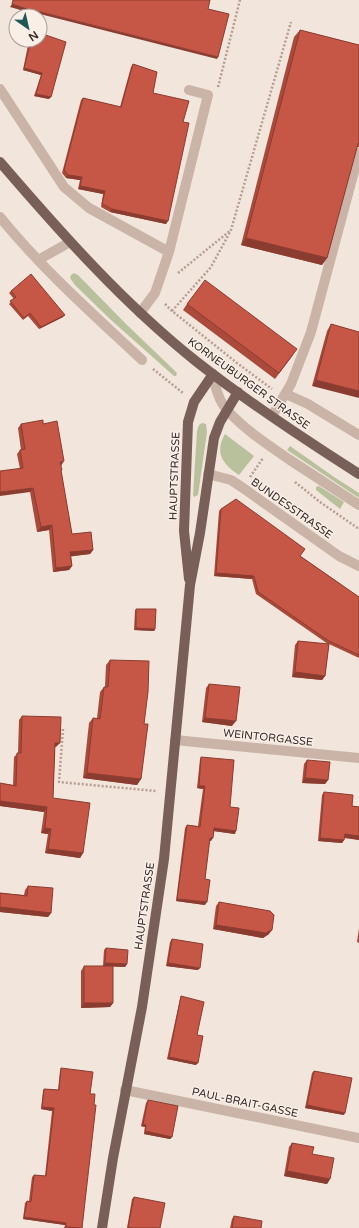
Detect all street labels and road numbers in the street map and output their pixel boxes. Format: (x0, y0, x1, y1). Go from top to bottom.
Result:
street label: KORNEUBURGER STRASSE (185, 335, 312, 432)
street label: HAUPTSTRASSE (166, 432, 183, 520)
street label: BUNDESSTRASSE (248, 475, 335, 541)
street label: WEINTORGASSE (222, 726, 314, 749)
street label: HAUPTSTRASSE (132, 861, 157, 951)
street label: PAUL-BRAIT-GASSE (191, 1085, 299, 1120)

